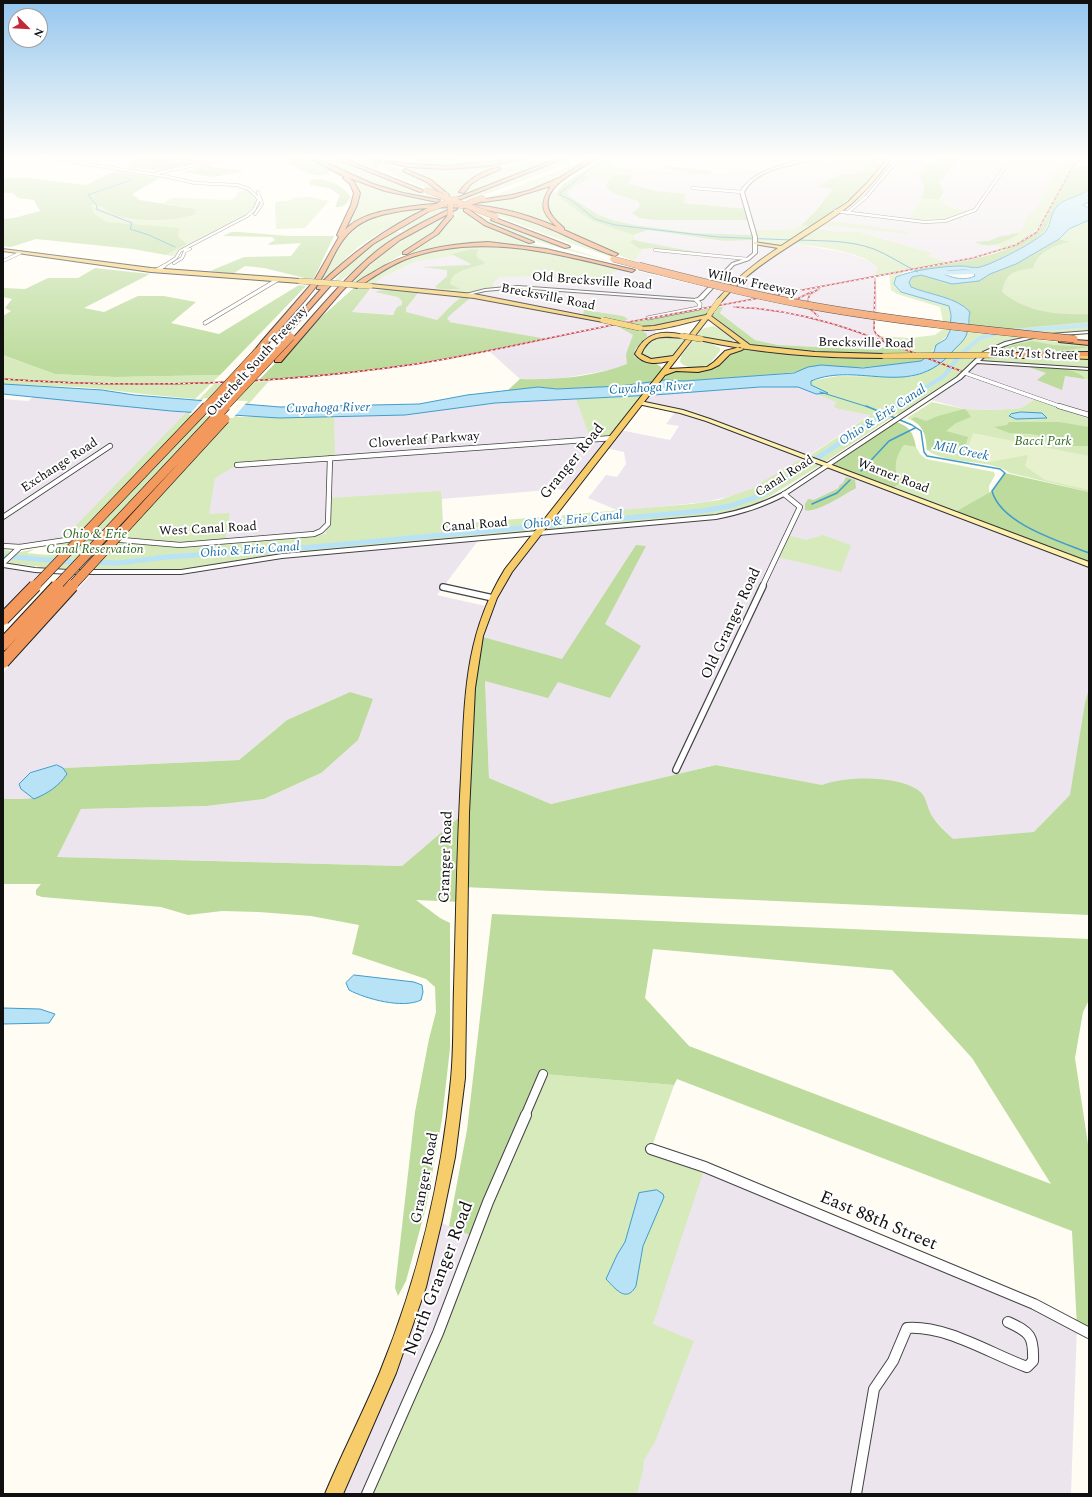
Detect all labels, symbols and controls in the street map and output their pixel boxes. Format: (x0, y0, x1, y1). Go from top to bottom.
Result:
north arrow (8, 8, 48, 48)
text: N (29, 25, 48, 40)
street label: Willow Freeway (705, 267, 799, 301)
street label: Old Brecksville Road (531, 270, 653, 294)
street label: Brecksville Road (500, 281, 596, 315)
street label: Outerbelt South Freeway (204, 303, 312, 421)
street label: Brecksville Road (818, 335, 914, 353)
street label: East 71st Street (989, 345, 1079, 365)
water label: Cuyahoga River (609, 379, 693, 399)
water label: Ohio & Erie Canal (837, 382, 929, 450)
water label: Cuyahoga River (286, 400, 370, 418)
street label: Granger Road (537, 420, 609, 504)
street label: Cloverleaf Parkway (368, 429, 480, 453)
park label: Bacci Park (1014, 434, 1072, 450)
street label: Exchange Road (19, 435, 101, 497)
water label: Mill Creek (932, 439, 990, 465)
street label: Canal Road (753, 453, 817, 501)
street label: Warner Road (855, 456, 931, 498)
water label: Ohio & Erie Canal (523, 508, 623, 534)
street label: Canal Road (441, 515, 509, 537)
street label: West Canal Road (159, 520, 257, 540)
park label: Ohio & Erie Canal Reservation (46, 527, 144, 558)
water label: Ohio & Erie Canal (200, 540, 300, 562)
street label: Old Granger Road (698, 565, 766, 683)
street label: Granger Road (436, 810, 458, 904)
street label: Granger Road (408, 1131, 444, 1225)
street label: East 88th Street (816, 1188, 940, 1256)
street label: North Granger Road (401, 1199, 479, 1359)

